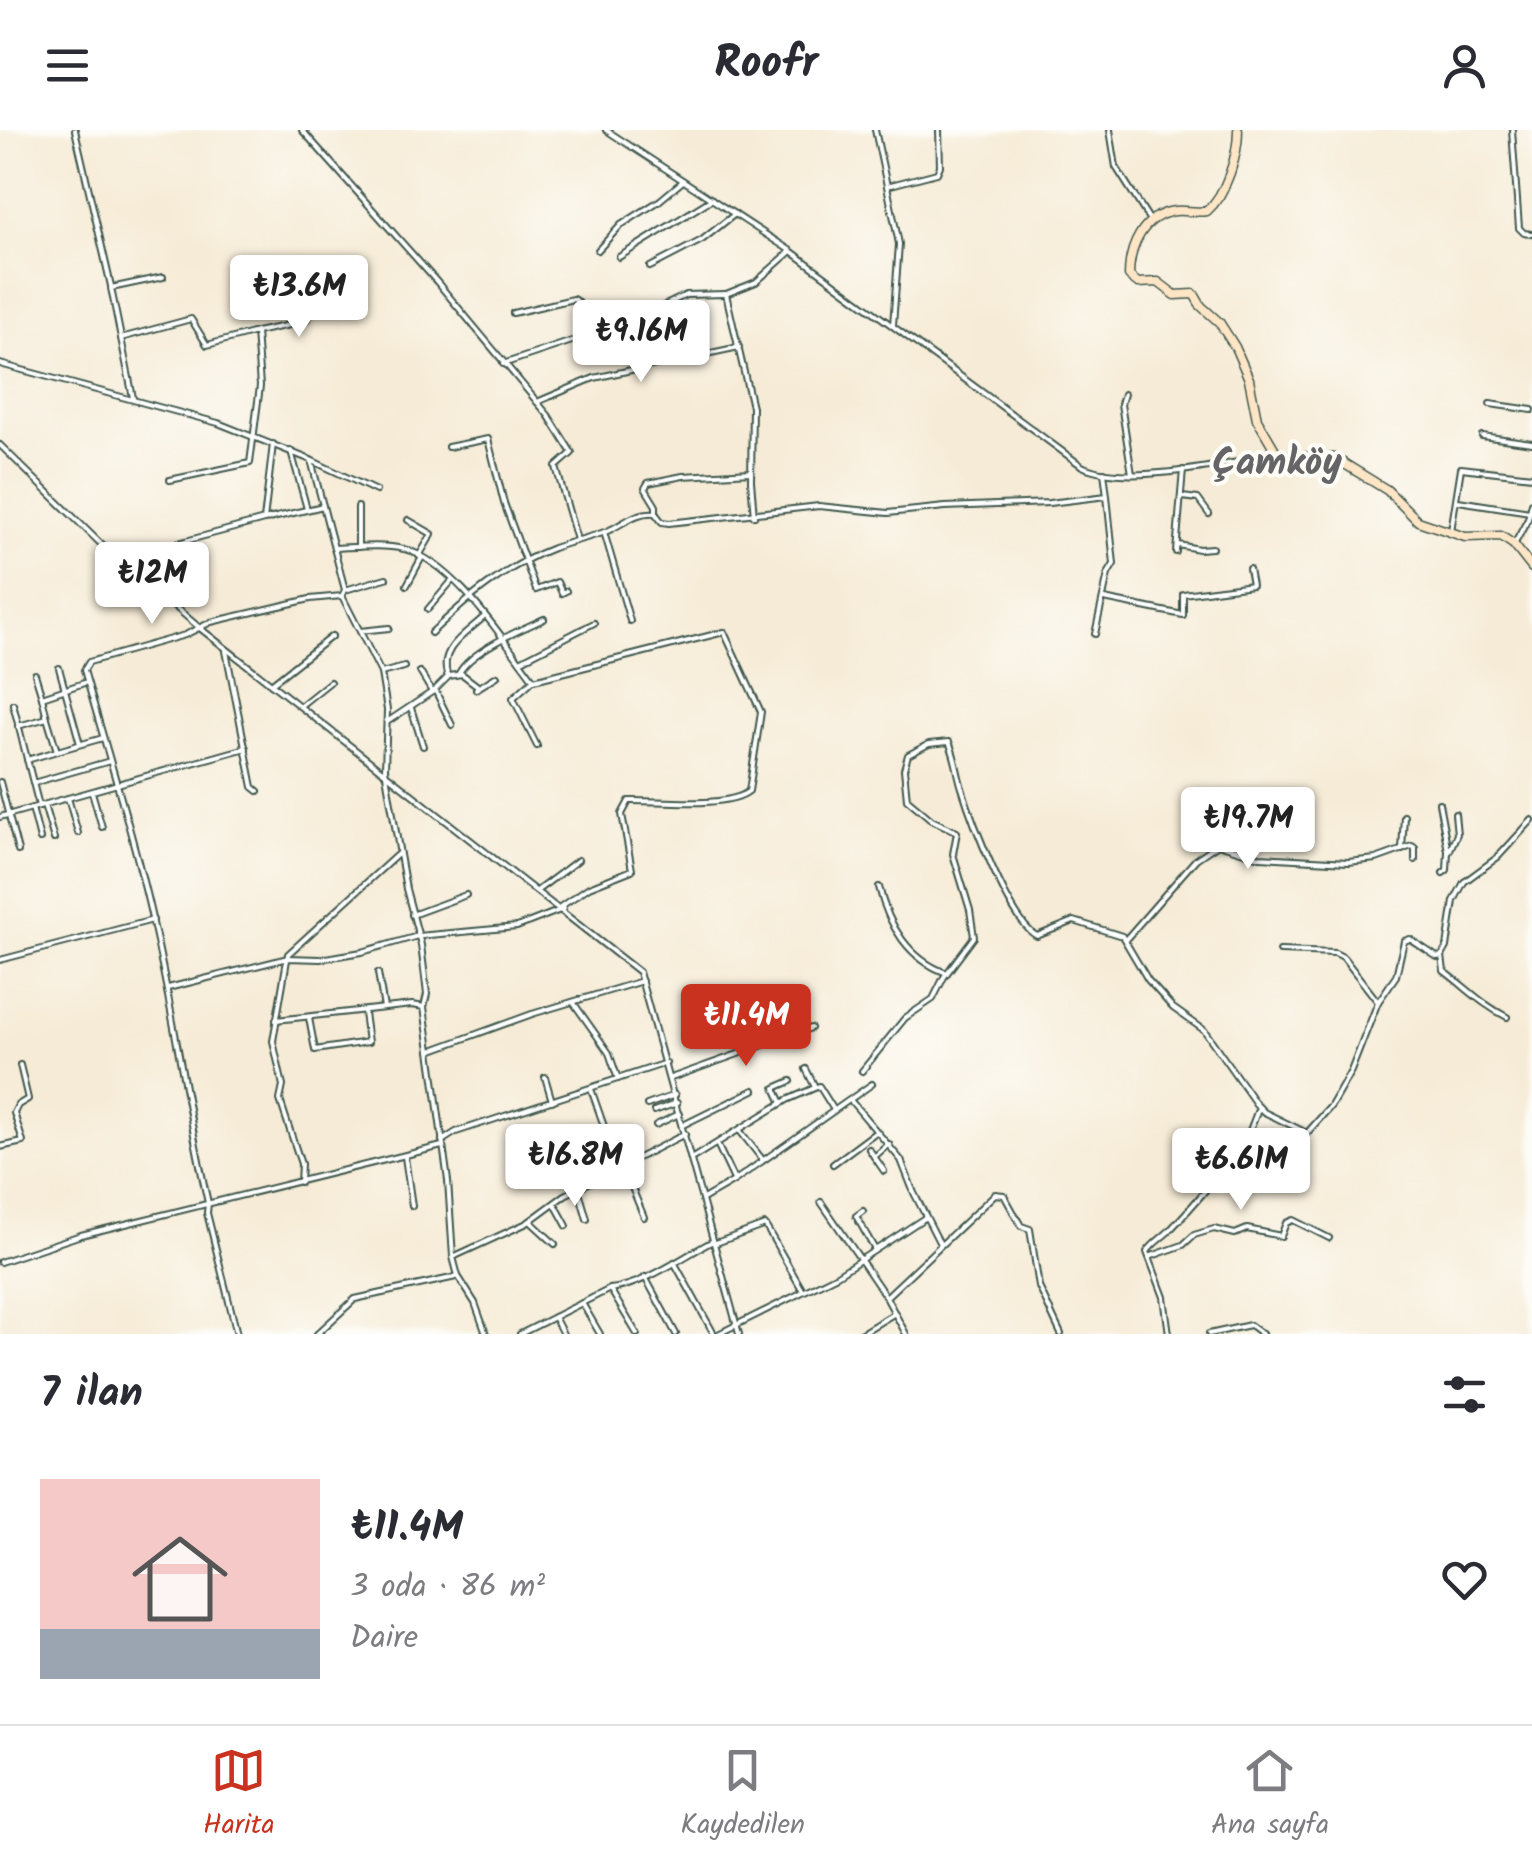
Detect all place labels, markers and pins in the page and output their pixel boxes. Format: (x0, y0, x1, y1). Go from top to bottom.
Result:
pin: ₺13.6M (218, 255, 380, 340)
pin: ₺9.16M (560, 300, 722, 385)
pin: ₺12M (93, 542, 211, 627)
pin: ₺19.7M (1167, 787, 1329, 872)
pin: ₺11.4M (665, 984, 827, 1069)
pin: ₺16.8M (494, 1124, 656, 1209)
pin: ₺6.61M (1160, 1128, 1322, 1213)

